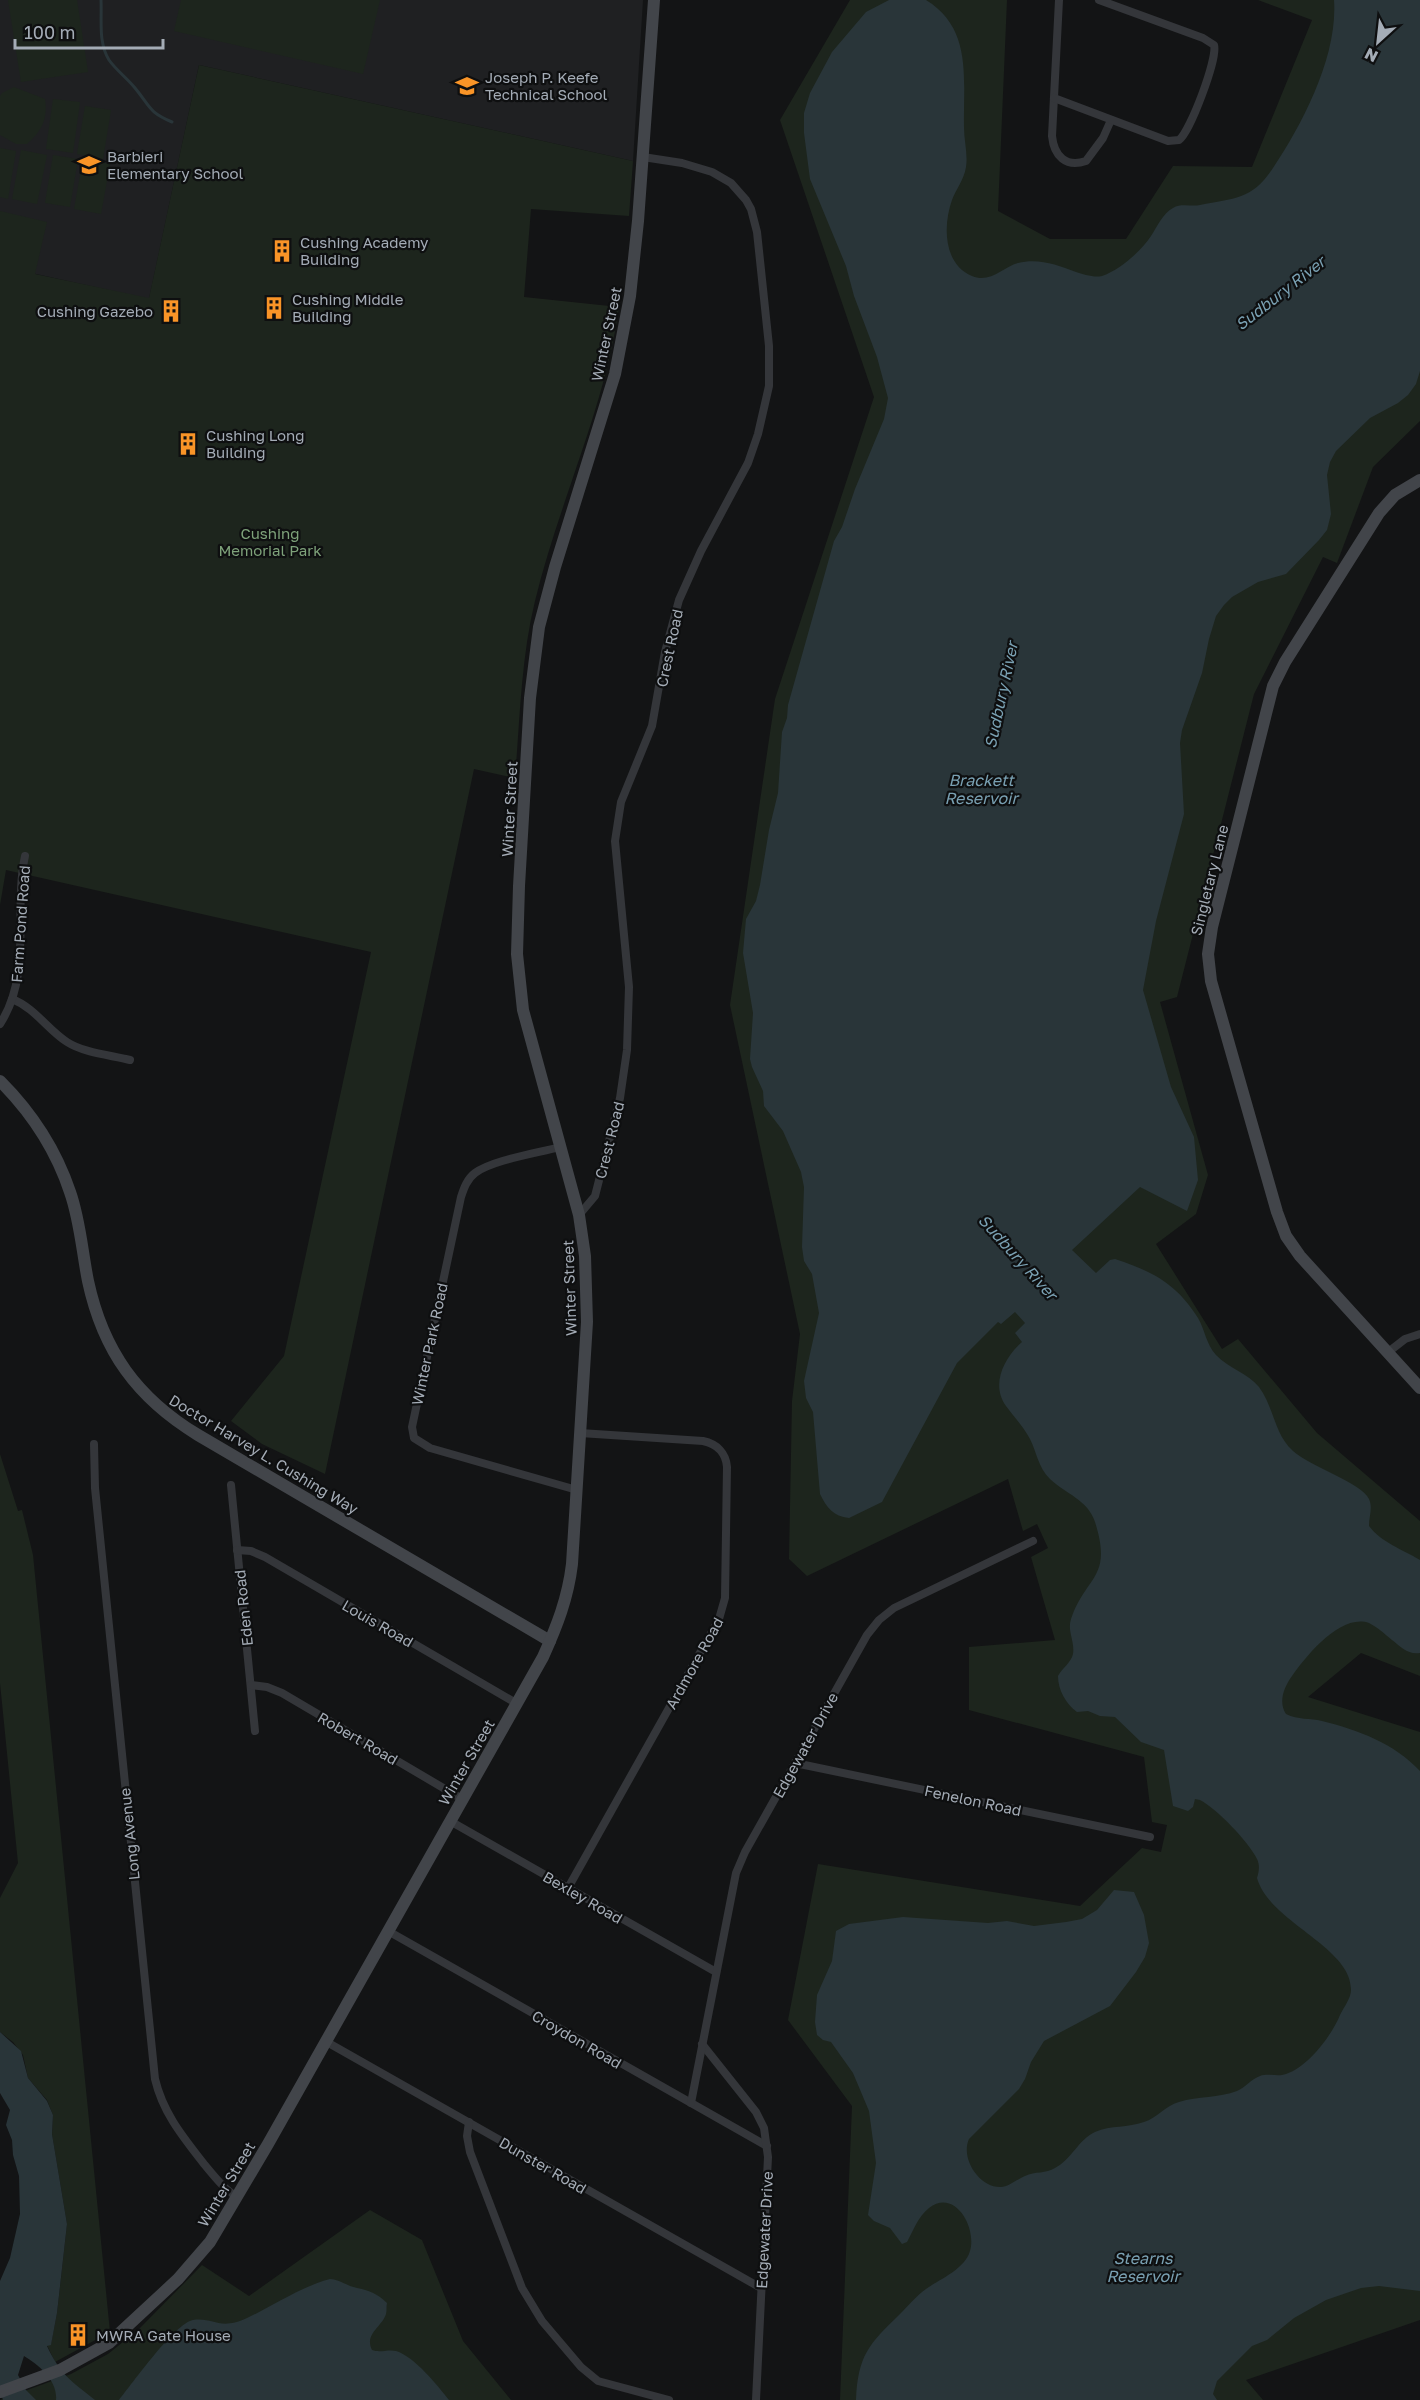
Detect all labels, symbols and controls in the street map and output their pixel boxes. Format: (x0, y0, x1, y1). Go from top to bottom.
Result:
scale bar (15, 12, 164, 50)
north arrow (1348, 12, 1408, 72)
text: 100 m (24, 21, 75, 43)
text: N (1361, 44, 1381, 67)
place label: Joseph P. Keefe Technical School (485, 68, 607, 103)
school or university icon: Joseph P. Keefe Technical School (454, 73, 480, 99)
place label: Barbieri Elementary School (107, 147, 243, 182)
school or university icon: Barbieri Elementary School (76, 152, 102, 178)
place label: Cushing Academy Building (300, 233, 429, 268)
building icon: Cushing Academy Building (269, 238, 295, 264)
water label: Sudbury River (1231, 250, 1331, 334)
street label: Winter Street (587, 285, 625, 383)
place label: Cushing Middle Building (292, 290, 404, 325)
building icon: Cushing Middle Building (261, 295, 287, 321)
building icon: Cushing Gazebo (158, 298, 184, 324)
place label: Cushing Gazebo (37, 302, 153, 320)
place label: Cushing Long Building (206, 426, 305, 461)
building icon: Cushing Long Building (175, 431, 201, 457)
park label: Cushing Memorial Park (218, 524, 322, 559)
street label: Crest Road (652, 607, 686, 689)
water label: Sudbury River (980, 637, 1023, 750)
street label: Winter Street (497, 760, 521, 858)
water label: Brackett Reservoir (944, 770, 1020, 808)
street label: Singletary Lane (1187, 822, 1232, 937)
street label: Farm Pond Road (7, 865, 33, 983)
street label: Crest Road (591, 1099, 627, 1181)
water label: Sudbury River (974, 1210, 1064, 1306)
street label: Winter Street (558, 1240, 580, 1336)
street label: Winter Park Road (407, 1281, 451, 1407)
street label: Doctor Harvey L. Cushing Way (166, 1390, 362, 1518)
street label: Eden Road (230, 1569, 256, 1647)
street label: Louis Road (339, 1595, 417, 1651)
street label: Ardmore Road (661, 1614, 727, 1712)
street label: Edgewater Drive (769, 1689, 842, 1801)
street label: Robert Road (315, 1708, 401, 1768)
street label: Winter Street (434, 1716, 498, 1808)
street label: Fenelon Road (923, 1781, 1023, 1819)
street label: Long Avenue (115, 1787, 143, 1881)
street label: Bexley Road (540, 1867, 626, 1927)
street label: Croydon Road (529, 2006, 625, 2072)
street label: Dunster Road (496, 2133, 590, 2197)
street label: Winter Street (194, 2138, 258, 2230)
street label: Edgewater Drive (752, 2170, 776, 2289)
water label: Stearns Reservoir (1106, 2248, 1182, 2286)
building icon: MWRA Gate House (65, 2322, 91, 2348)
place label: MWRA Gate House (96, 2326, 231, 2344)

